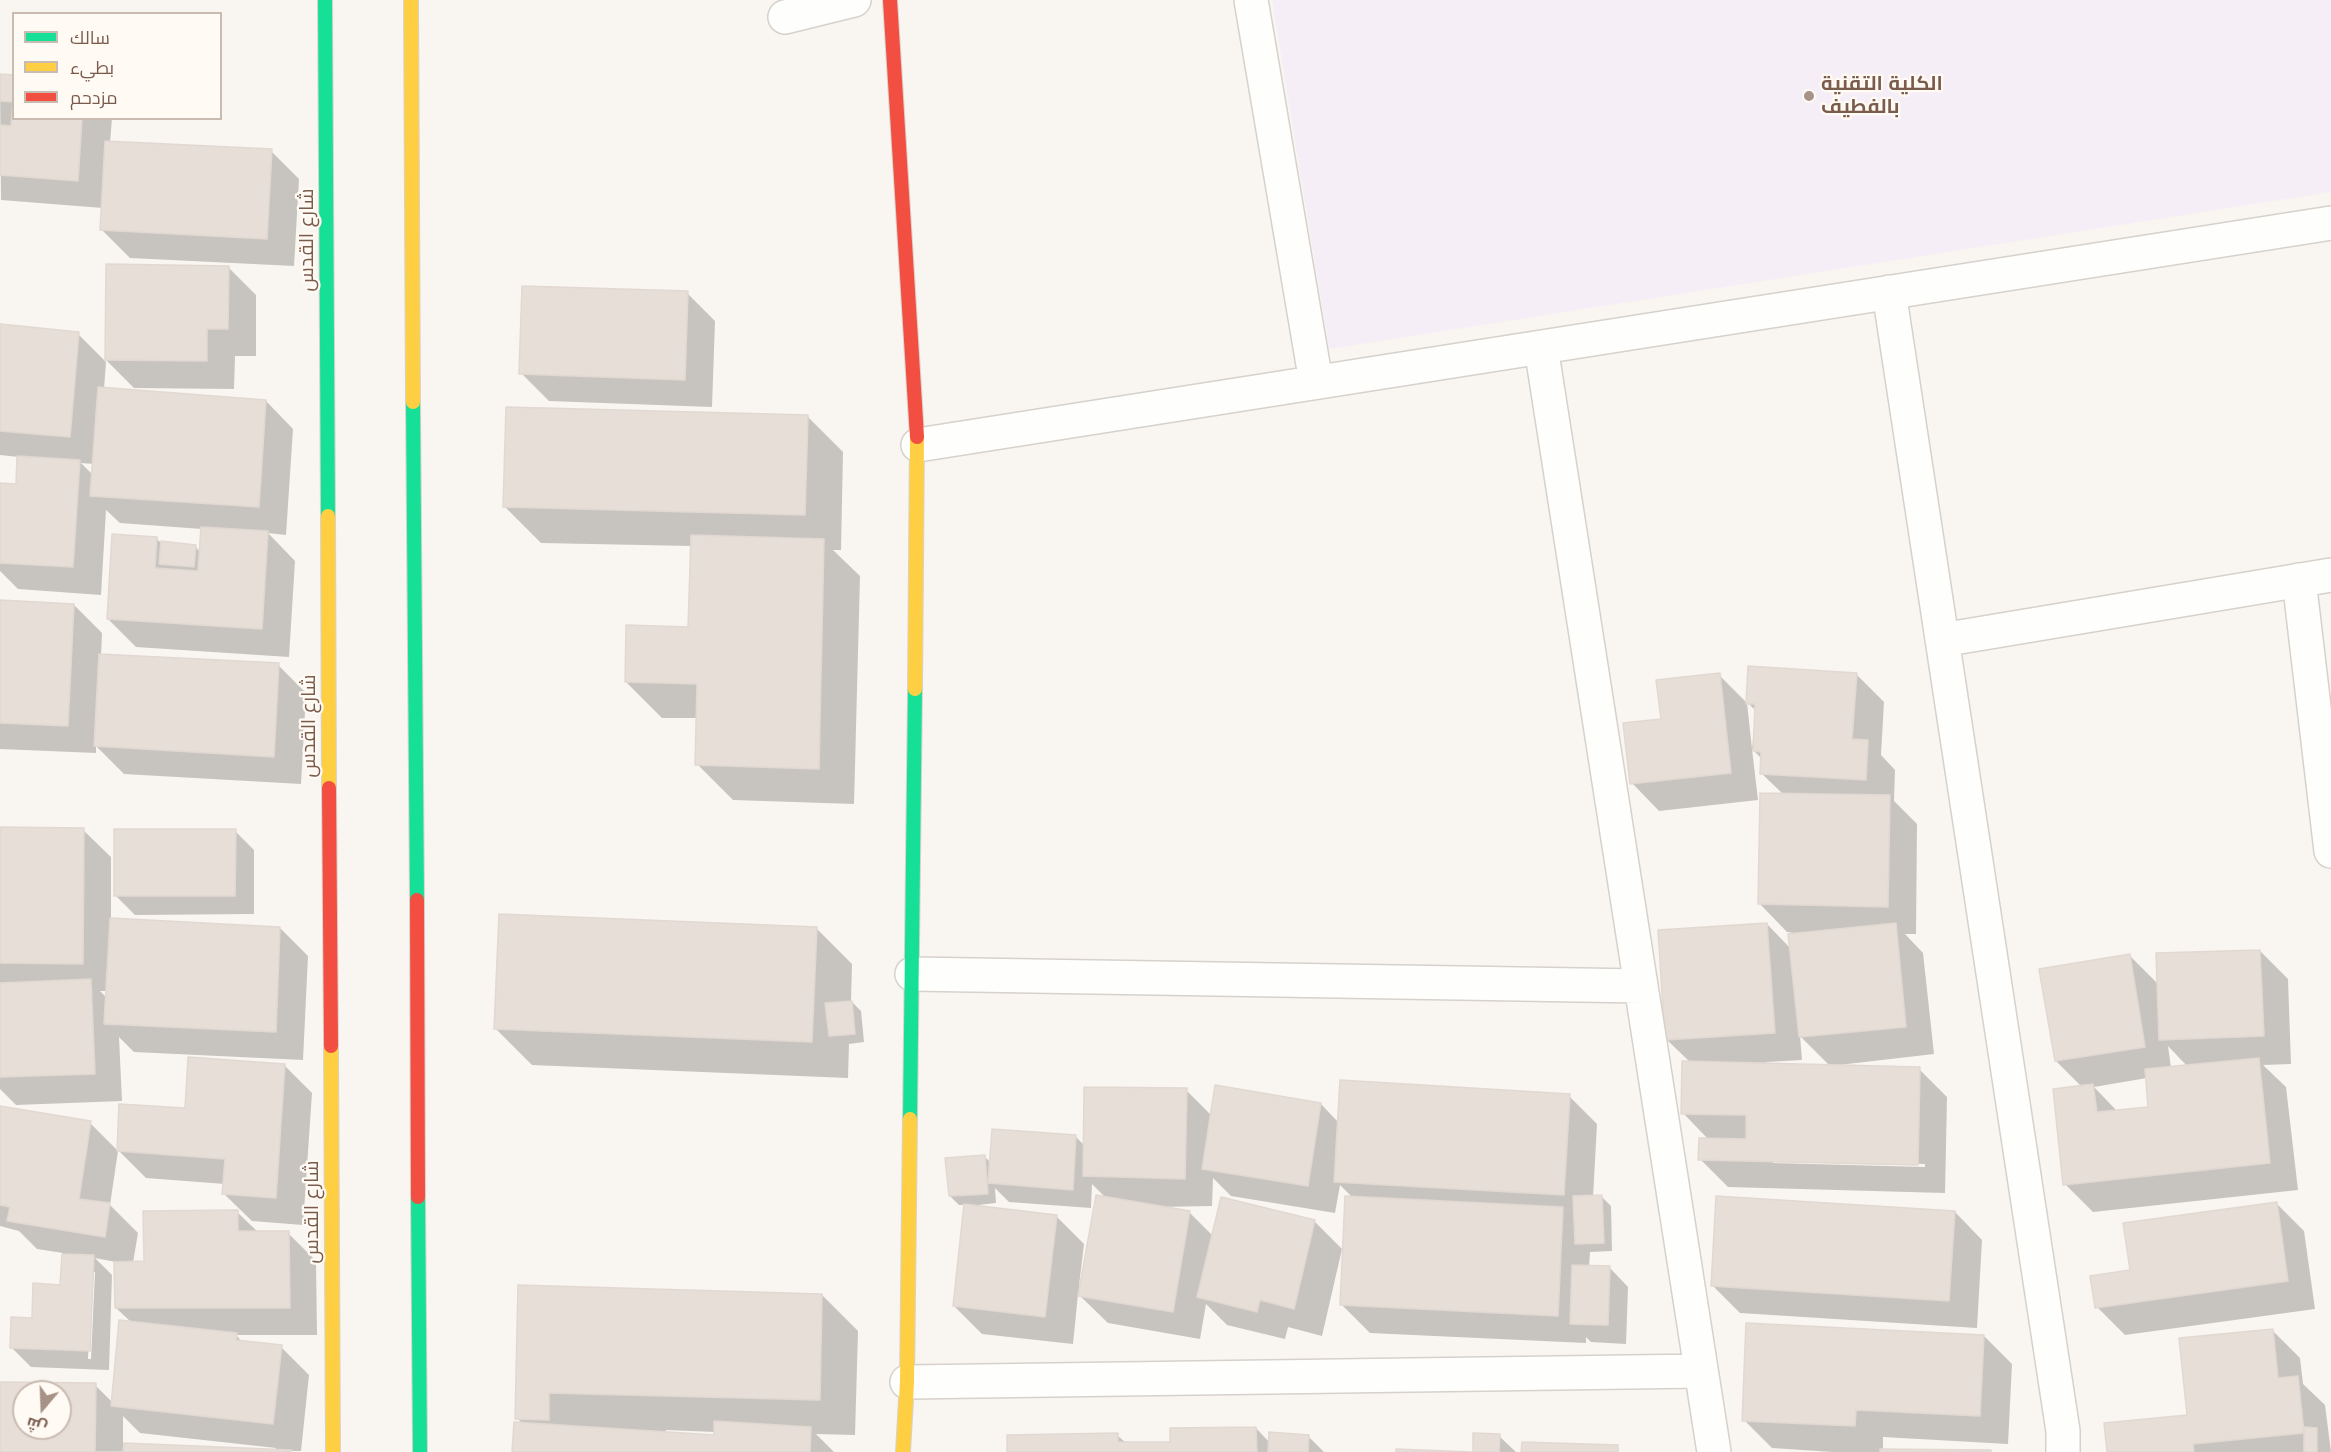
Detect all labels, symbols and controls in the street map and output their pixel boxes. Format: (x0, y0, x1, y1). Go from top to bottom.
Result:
legend (12, 12, 222, 120)
text: سالك (70, 28, 110, 48)
text: بطيء (70, 58, 114, 78)
place label: الكلية التقنية بالفطيف (1821, 72, 1943, 119)
text: مزدحم (70, 88, 118, 108)
marker: الكلية التقنية بالفطيف (1802, 89, 1816, 103)
street label: شارع القدس (295, 189, 319, 291)
street label: شارع القدس (297, 675, 321, 777)
street label: شارع القدس (300, 1161, 324, 1263)
north arrow (12, 1380, 72, 1440)
text: ش (24, 1414, 49, 1437)

